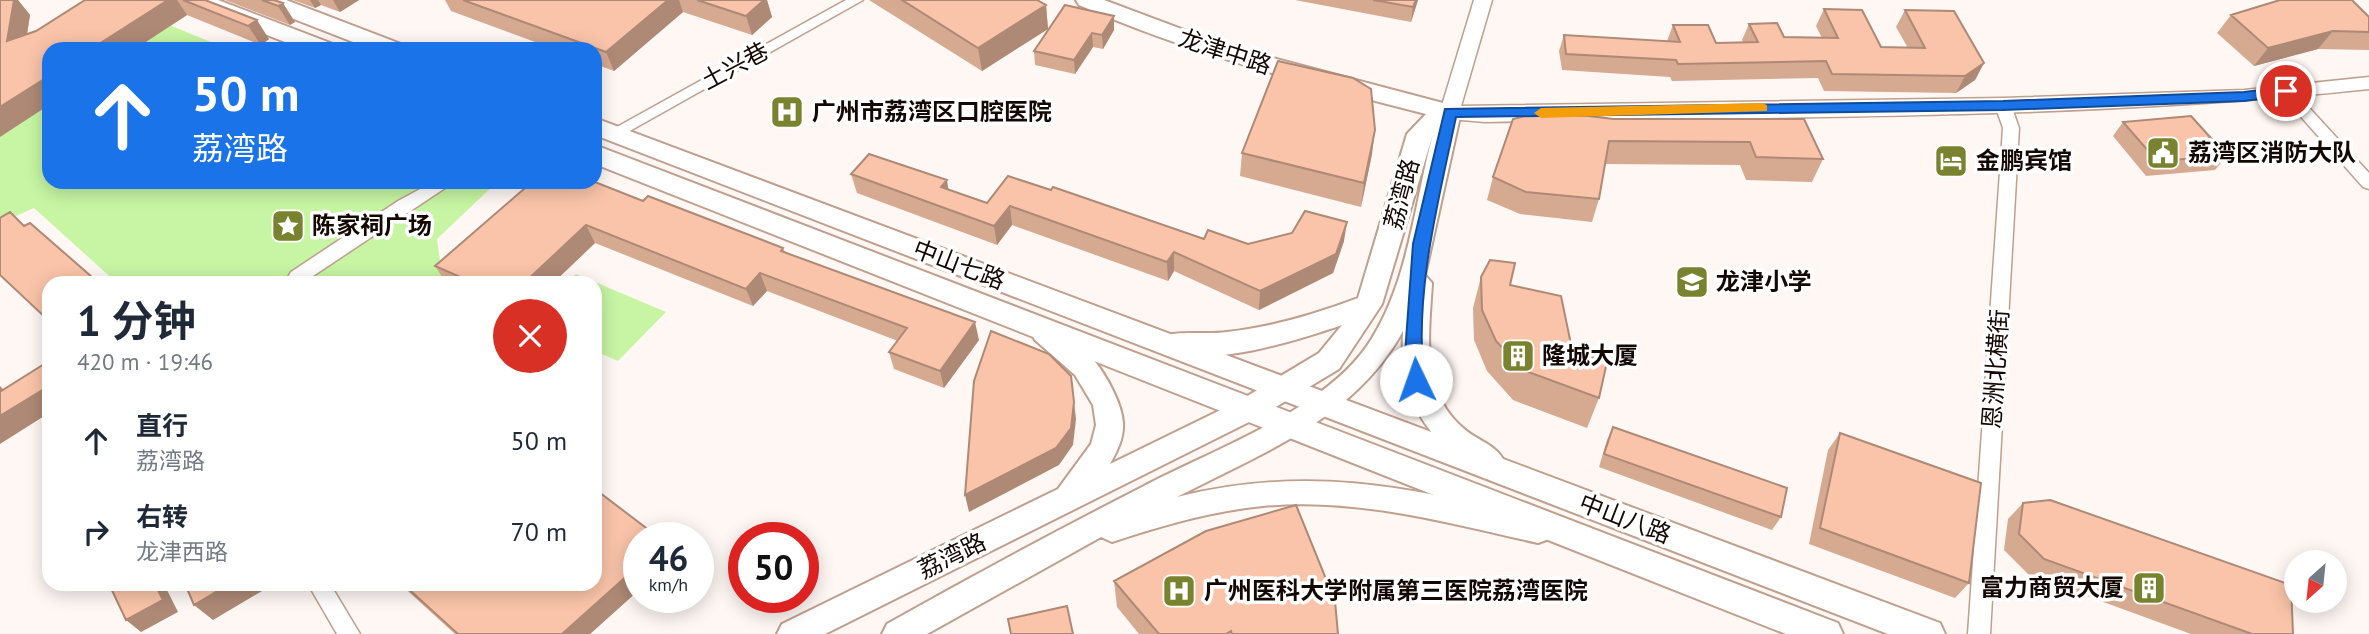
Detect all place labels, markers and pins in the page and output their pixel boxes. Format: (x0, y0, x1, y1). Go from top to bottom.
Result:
pin (2256, 61, 2316, 121)
hospital icon: 广州市荔湾区口腔医院 (768, 93, 806, 131)
place label: 广州市荔湾区口腔医院 (812, 96, 1052, 127)
public building icon: 荔湾区消防大队 (2144, 134, 2182, 172)
place label: 荔湾区消防大队 (2188, 137, 2356, 168)
hotel icon: 金鹏宾馆 (1932, 142, 1970, 180)
place label: 金鹏宾馆 (1976, 145, 2072, 176)
place icon: 陈家祠广场 (269, 207, 307, 245)
place label: 陈家祠广场 (312, 210, 432, 241)
school or university icon: 龙津小学 (1673, 263, 1711, 301)
place label: 龙津小学 (1716, 266, 1812, 297)
building icon: 隆城大厦 (1499, 337, 1537, 375)
place label: 隆城大厦 (1542, 340, 1638, 371)
building icon: 富力商贸大厦 (2130, 569, 2168, 607)
hospital icon: 广州医科大学附属第三医院荔湾医院 (1160, 572, 1198, 610)
place label: 富力商贸大厦 (1980, 572, 2124, 603)
place label: 广州医科大学附属第三医院荔湾医院 (1204, 575, 1588, 606)

